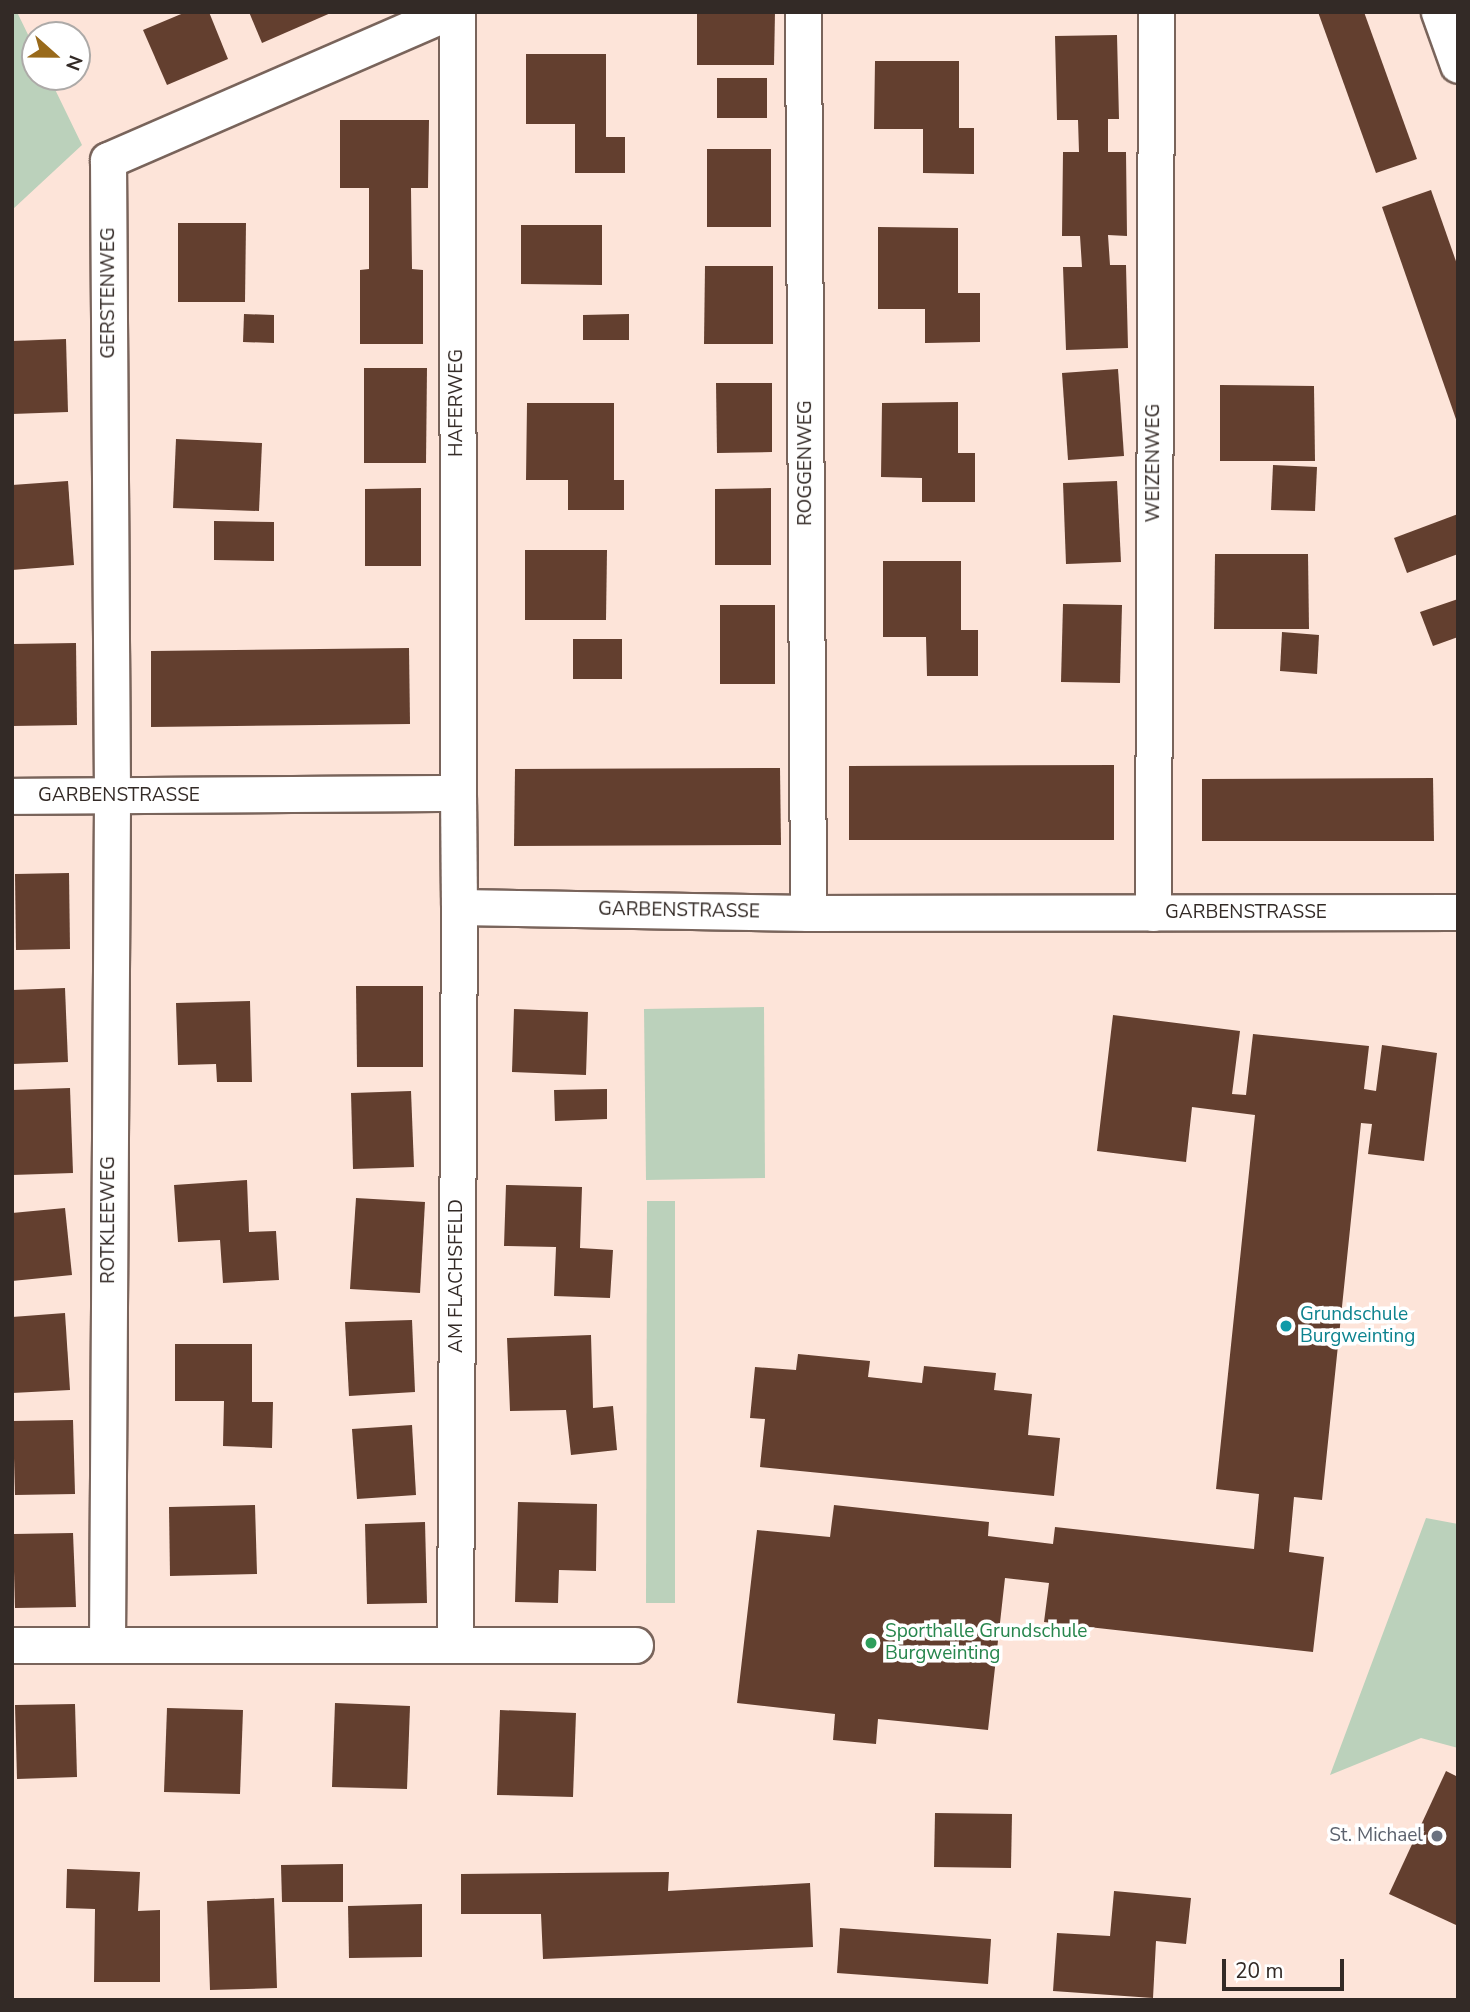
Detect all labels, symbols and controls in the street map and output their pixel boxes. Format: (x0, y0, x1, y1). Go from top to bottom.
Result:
north arrow (21, 21, 91, 91)
text: N (59, 52, 88, 74)
street label: GERSTENWEG (98, 227, 120, 359)
street label: HAFERWEG (446, 349, 468, 457)
street label: ROGGENWEG (795, 400, 817, 526)
street label: WEIZENWEG (1143, 404, 1165, 522)
street label: GARBENSTRASSE (38, 785, 200, 807)
street label: GARBENSTRASSE (598, 898, 760, 924)
street label: GARBENSTRASSE (1165, 902, 1327, 924)
street label: ROTKLEEWEG (98, 1156, 120, 1284)
street label: AM FLACHSFELD (446, 1199, 468, 1353)
place label: Grundschule Burgweinting (1300, 1304, 1415, 1348)
marker: Grundschule Burgweinting (1278, 1318, 1294, 1334)
place label: Sporthalle Grundschule Burgweinting (885, 1621, 1087, 1665)
marker: Sporthalle Grundschule Burgweinting (863, 1635, 879, 1651)
place label: St. Michael (1329, 1825, 1423, 1847)
marker: St. Michael (1429, 1828, 1445, 1844)
scale bar (1225, 1946, 1348, 1990)
text: 20 m (1235, 1957, 1284, 1985)

